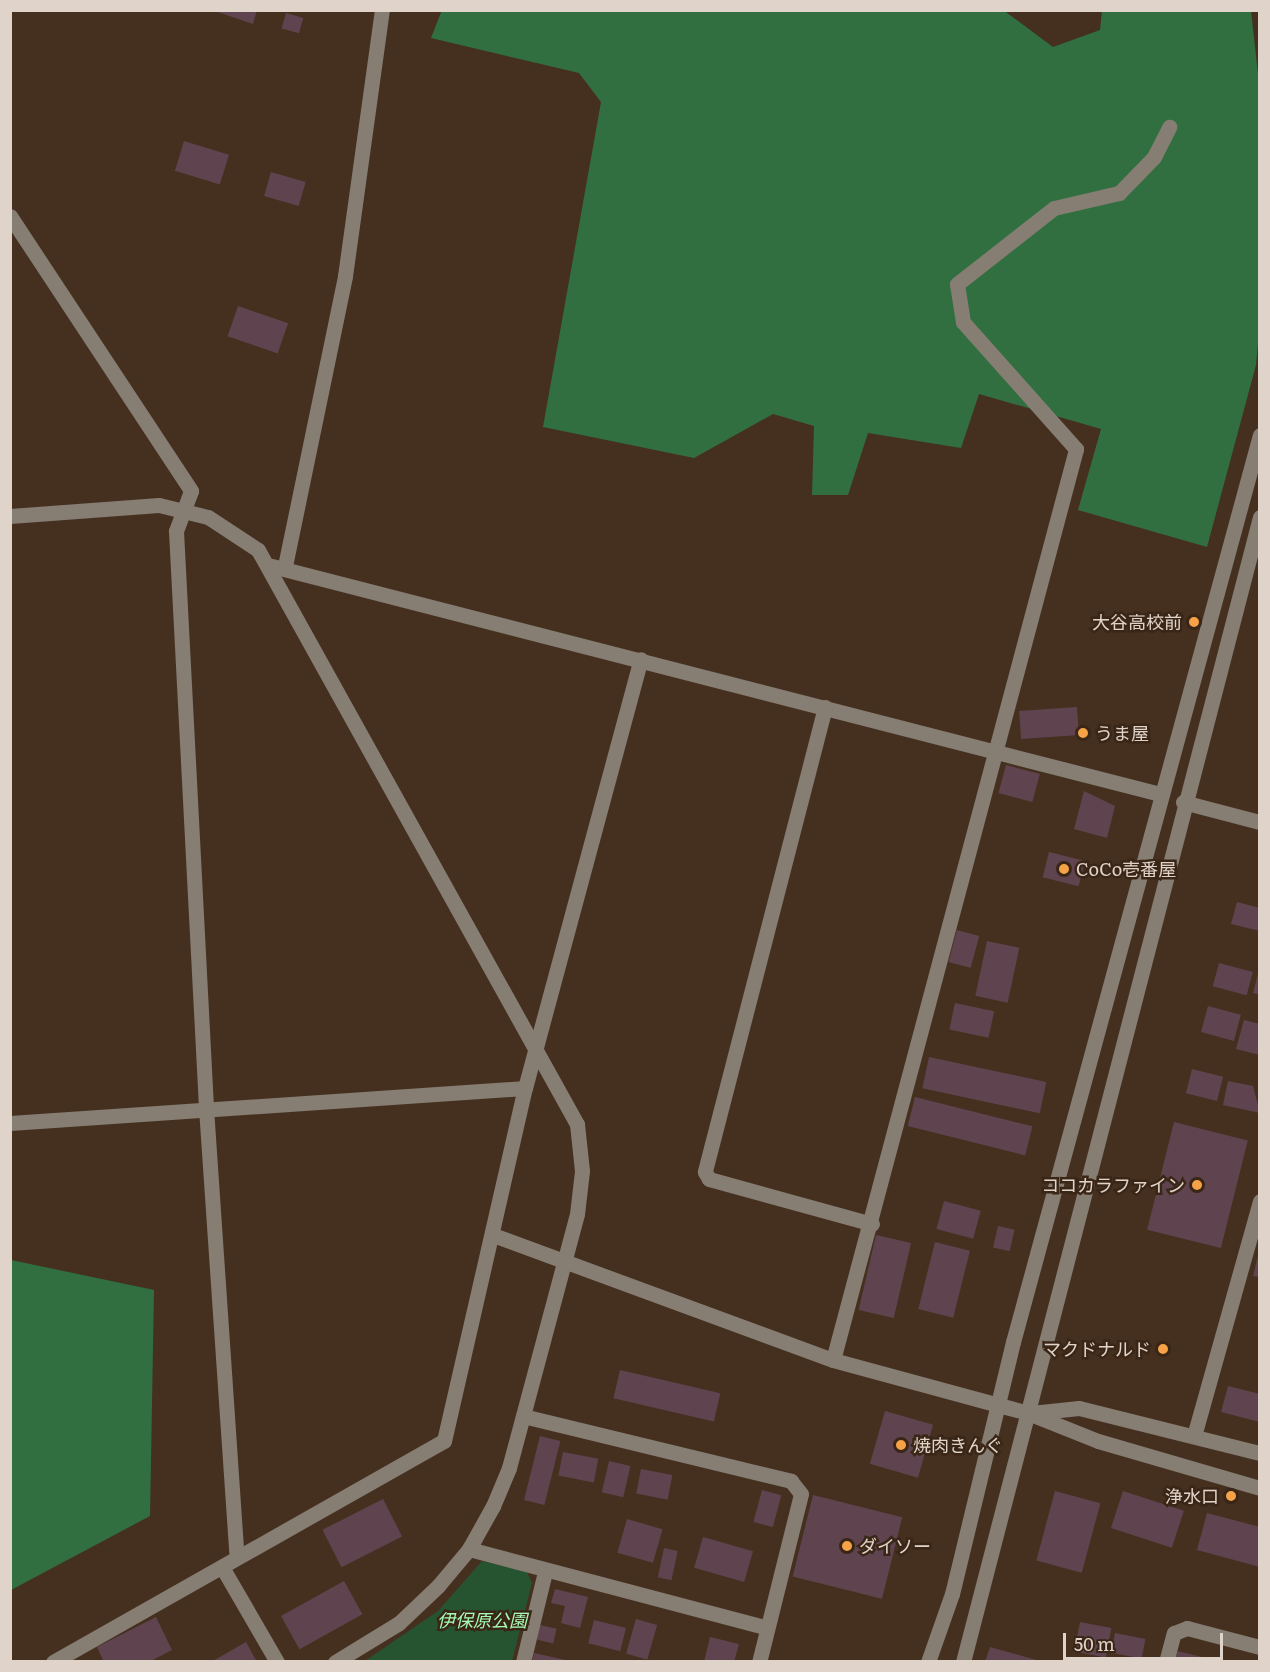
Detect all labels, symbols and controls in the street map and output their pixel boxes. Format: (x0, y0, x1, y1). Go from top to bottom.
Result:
place label: 大谷高校前 (1092, 611, 1182, 633)
marker: 大谷高校前 (1187, 615, 1201, 629)
place label: うま屋 (1095, 722, 1149, 744)
marker: うま屋 (1076, 726, 1090, 740)
place label: CoCo壱番屋 (1076, 858, 1176, 880)
marker: CoCo壱番屋 (1057, 862, 1071, 876)
place label: ココカラファイン (1041, 1174, 1185, 1196)
marker: ココカラファイン (1190, 1178, 1204, 1192)
place label: マクドナルド (1043, 1338, 1151, 1360)
marker: マクドナルド (1156, 1342, 1170, 1356)
place label: 焼肉きんぐ (913, 1434, 1003, 1456)
marker: 焼肉きんぐ (894, 1438, 908, 1452)
place label: 浄水口 (1165, 1485, 1219, 1507)
marker: 浄水口 (1224, 1489, 1238, 1503)
place label: ダイソー (859, 1535, 931, 1557)
marker: ダイソー (840, 1539, 854, 1553)
park label: 伊保原公園 (437, 1609, 527, 1631)
scale bar (1066, 1621, 1226, 1659)
text: 50 m (1074, 1630, 1115, 1657)

